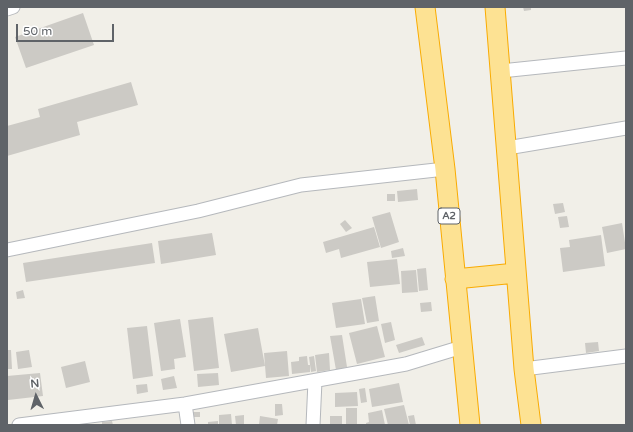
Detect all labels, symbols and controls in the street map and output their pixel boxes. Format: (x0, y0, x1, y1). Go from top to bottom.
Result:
scale bar (18, 16, 116, 42)
text: 50 m (23, 24, 52, 38)
road number: A2 (438, 208, 460, 224)
north arrow (16, 376, 56, 416)
text: N (30, 377, 40, 390)

